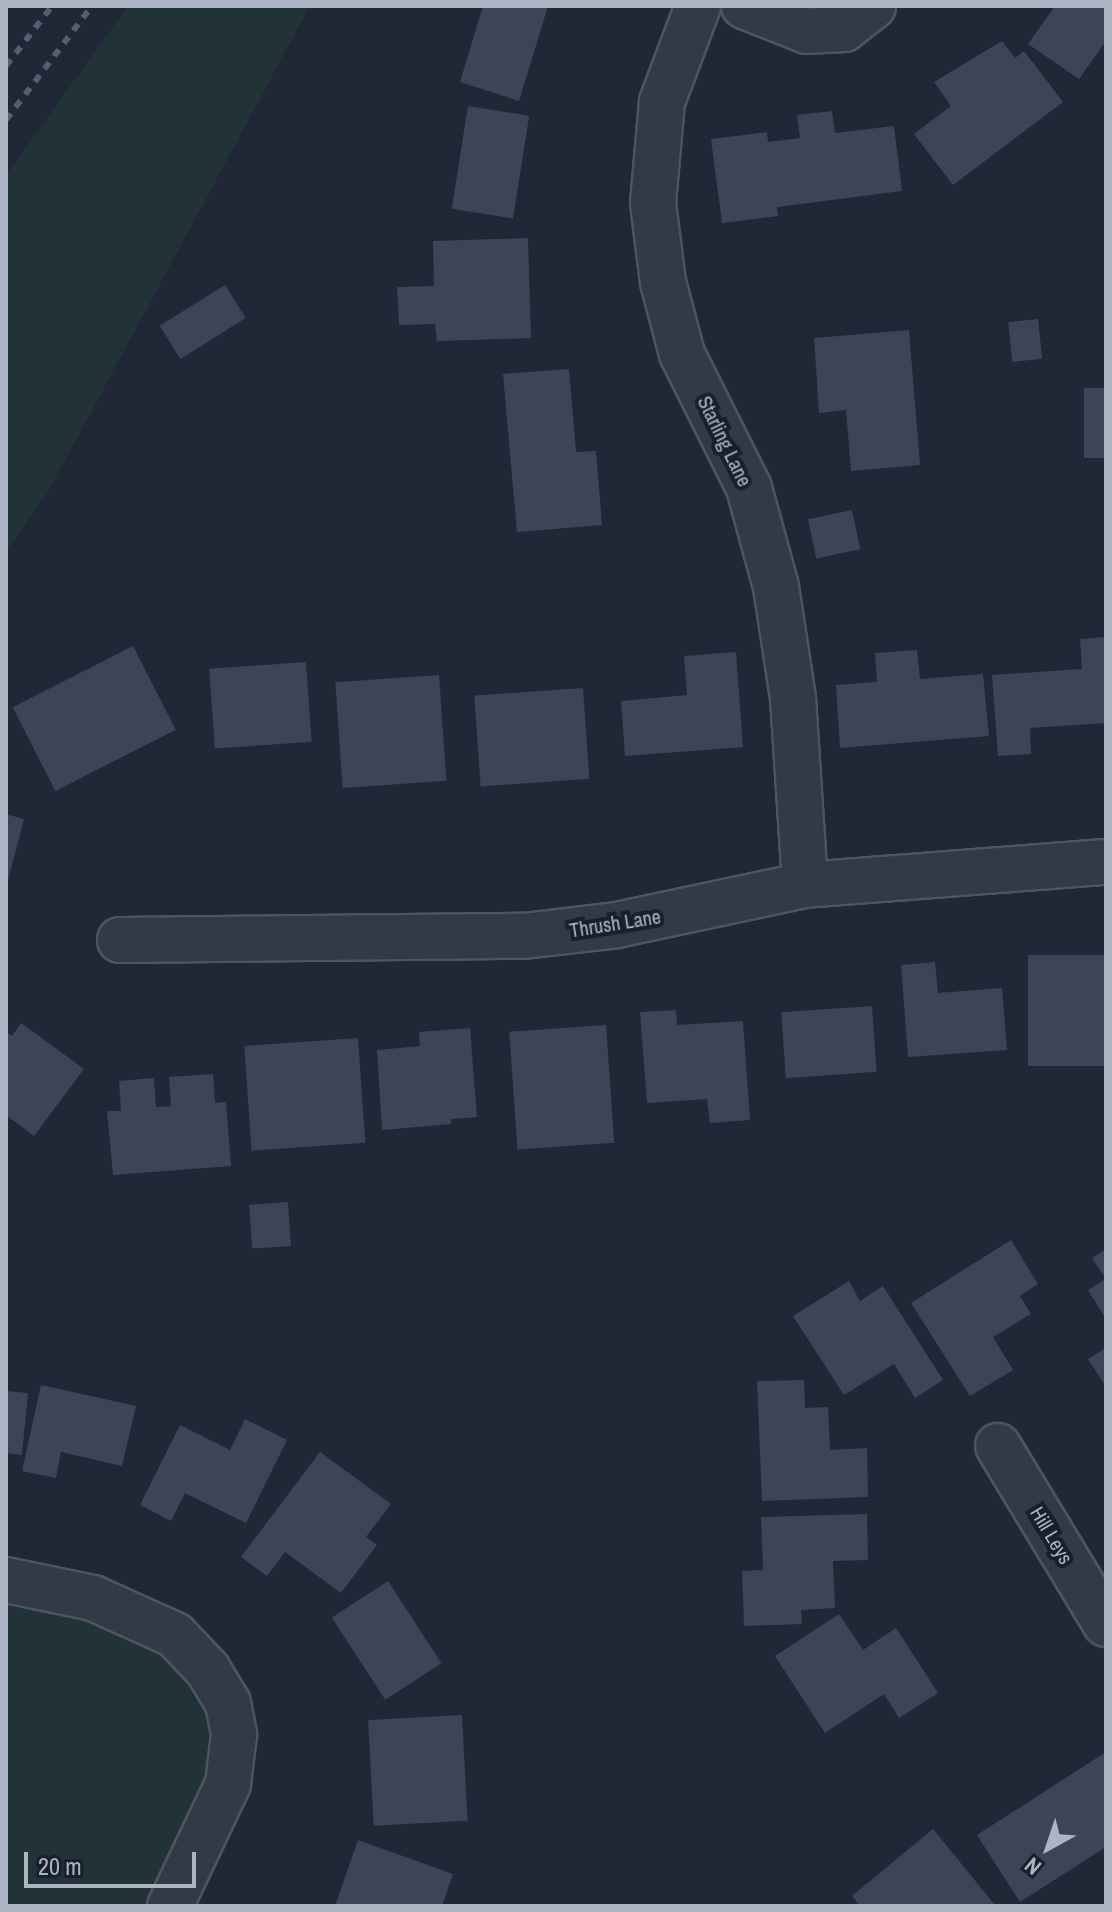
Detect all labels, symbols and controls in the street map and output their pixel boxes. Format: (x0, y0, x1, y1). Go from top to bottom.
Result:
street label: Starling Lane (693, 392, 757, 490)
street label: Thrush Lane (568, 904, 662, 942)
street label: Hill Leys (1026, 1502, 1078, 1568)
north arrow (1008, 1808, 1088, 1888)
scale bar (28, 1836, 200, 1886)
text: 20 m (38, 1850, 82, 1882)
text: N (1018, 1851, 1047, 1882)

